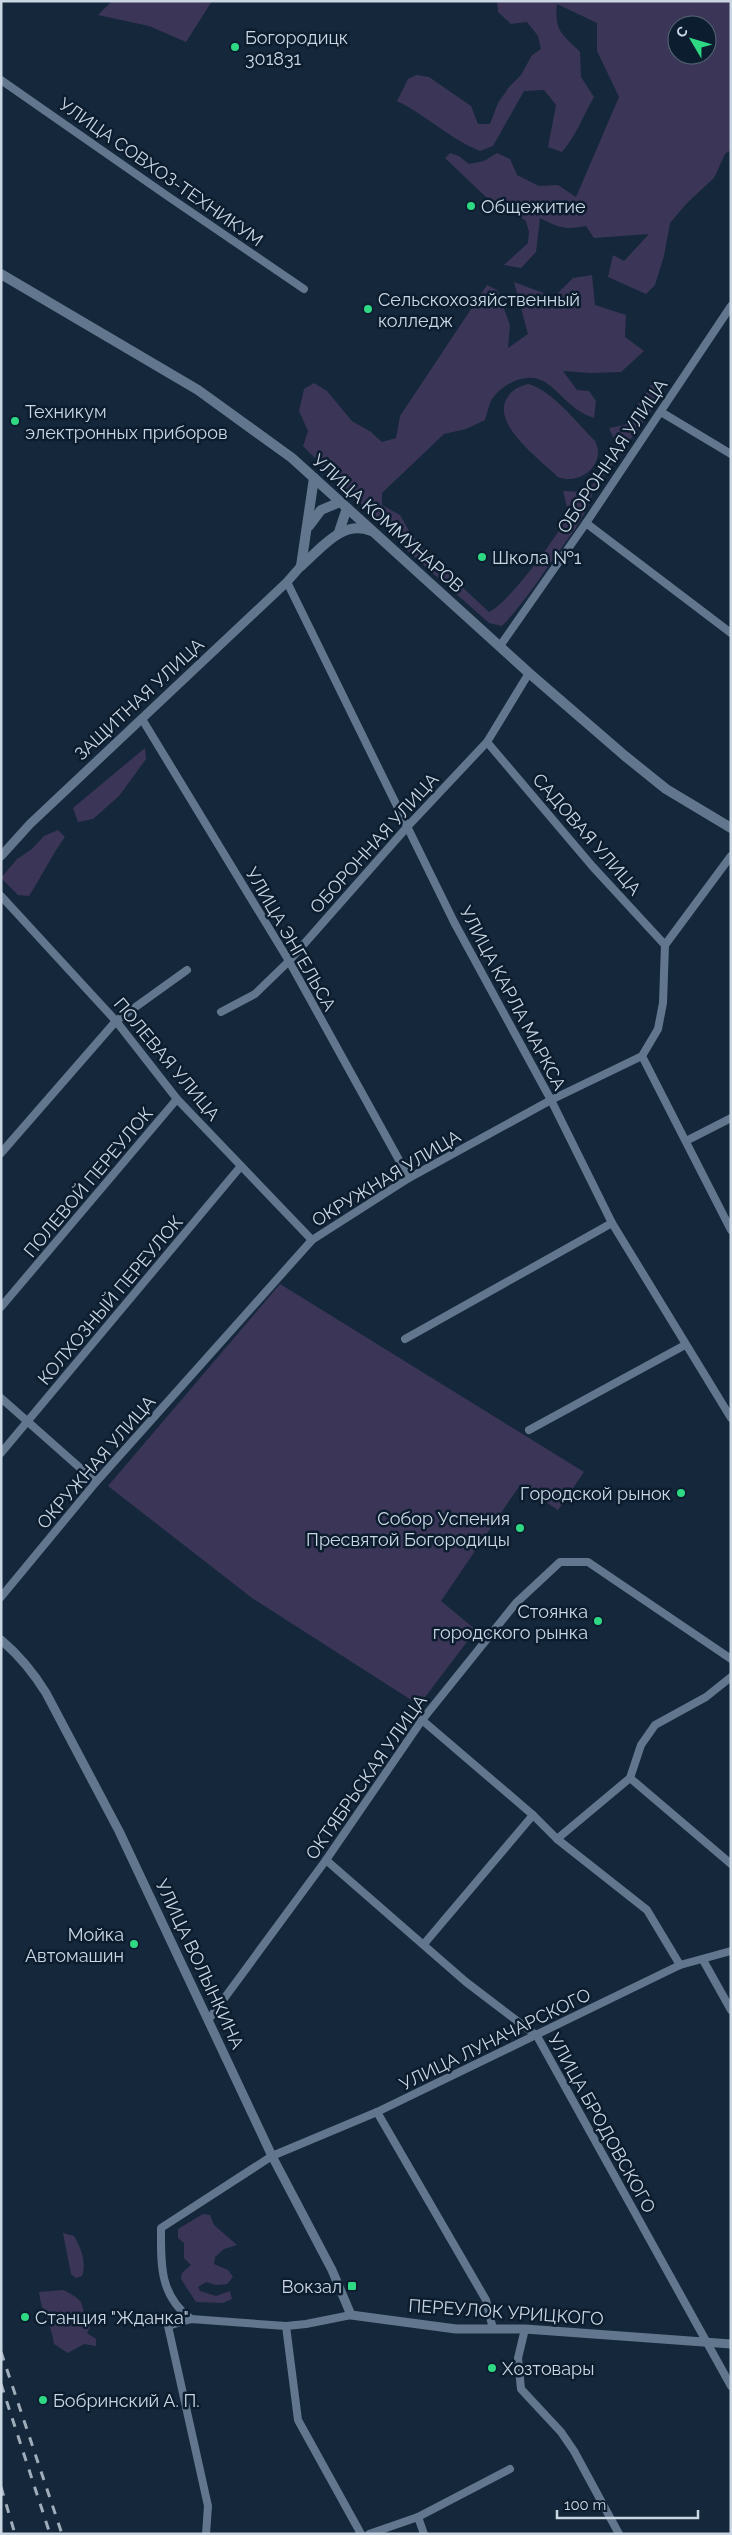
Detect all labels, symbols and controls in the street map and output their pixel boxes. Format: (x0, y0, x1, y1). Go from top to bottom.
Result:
north arrow (667, 15, 717, 65)
text: С (672, 23, 691, 41)
place label: Богородицк 301831 (245, 27, 348, 69)
marker: Богородицк 301831 (229, 41, 241, 53)
street label: УЛИЦА СОВХОЗ-ТЕХНИКУМ (55, 93, 267, 251)
place label: Общежитие (481, 196, 586, 217)
marker: Общежитие (465, 200, 477, 212)
place label: Сельскохозяйственный колледж (378, 289, 580, 331)
marker: Сельскохозяйственный колледж (362, 303, 374, 315)
street label: ОБОРОННАЯ УЛИЦА (553, 375, 671, 537)
place label: Техникум электронных приборов (25, 401, 228, 443)
marker: Техникум электронных приборов (9, 415, 21, 427)
street label: УЛИЦА КОММУНАРОВ (308, 450, 468, 596)
place label: Школа №1 (492, 547, 582, 568)
marker: Школа №1 (476, 551, 488, 563)
street label: ЗАЩИТНАЯ УЛИЦА (70, 634, 208, 764)
street label: ОБОРОННАЯ УЛИЦА (305, 769, 443, 917)
street label: САДОВАЯ УЛИЦА (528, 769, 646, 899)
street label: УЛИЦА ЭНГЕЛЬСА (241, 864, 341, 1014)
street label: УЛИЦА КАРЛА МАРКСА (455, 902, 571, 1094)
street label: ПОЛЕВАЯ УЛИЦА (110, 993, 224, 1125)
street label: ПОЛЕВОЙ ПЕРЕУЛОК (19, 1103, 157, 1261)
street label: ОКРУЖНАЯ УЛИЦА (308, 1125, 464, 1231)
street label: КОЛХОЗНЫЙ ПЕРЕУЛОК (33, 1211, 187, 1389)
street label: ОКРУЖНАЯ УЛИЦА (32, 1391, 160, 1533)
place label: Городской рынок (520, 1483, 671, 1504)
marker: Городской рынок (675, 1487, 687, 1499)
place label: Собор Успения Пресвятой Богородицы (306, 1508, 510, 1550)
marker: Собор Успения Пресвятой Богородицы (514, 1522, 526, 1534)
place label: Cтоянка городского рынка (433, 1601, 588, 1643)
marker: Cтоянка городского рынка (592, 1615, 604, 1627)
street label: ОКТЯБРЬСКАЯ УЛИЦА (301, 1691, 431, 1863)
street label: УЛИЦА ВОЛЫНКИНА (151, 1876, 249, 2052)
place label: Мойка Автомашин (25, 1924, 124, 1966)
marker: Мойка Автомашин (128, 1938, 140, 1950)
street label: УЛИЦА ЛУНАЧАРСКОГО (396, 1984, 594, 2094)
street label: УЛИЦА БРОДОВСКОГО (544, 2030, 660, 2216)
place label: Вокзал (282, 2276, 342, 2297)
marker: Вокзал (346, 2280, 358, 2292)
street label: ПЕРЕУЛОК УРИЦКОГО (408, 2295, 604, 2329)
place label: Станция "Жданка" (35, 2307, 189, 2328)
marker: Станция "Жданка" (19, 2311, 31, 2323)
place label: Хозтовары (502, 2358, 594, 2379)
marker: Хозтовары (486, 2362, 498, 2374)
place label: Бобринский А. П. (53, 2390, 200, 2411)
marker: Бобринский А. П. (37, 2394, 49, 2406)
scale bar (557, 2488, 698, 2520)
text: 100 m (564, 2496, 606, 2514)

